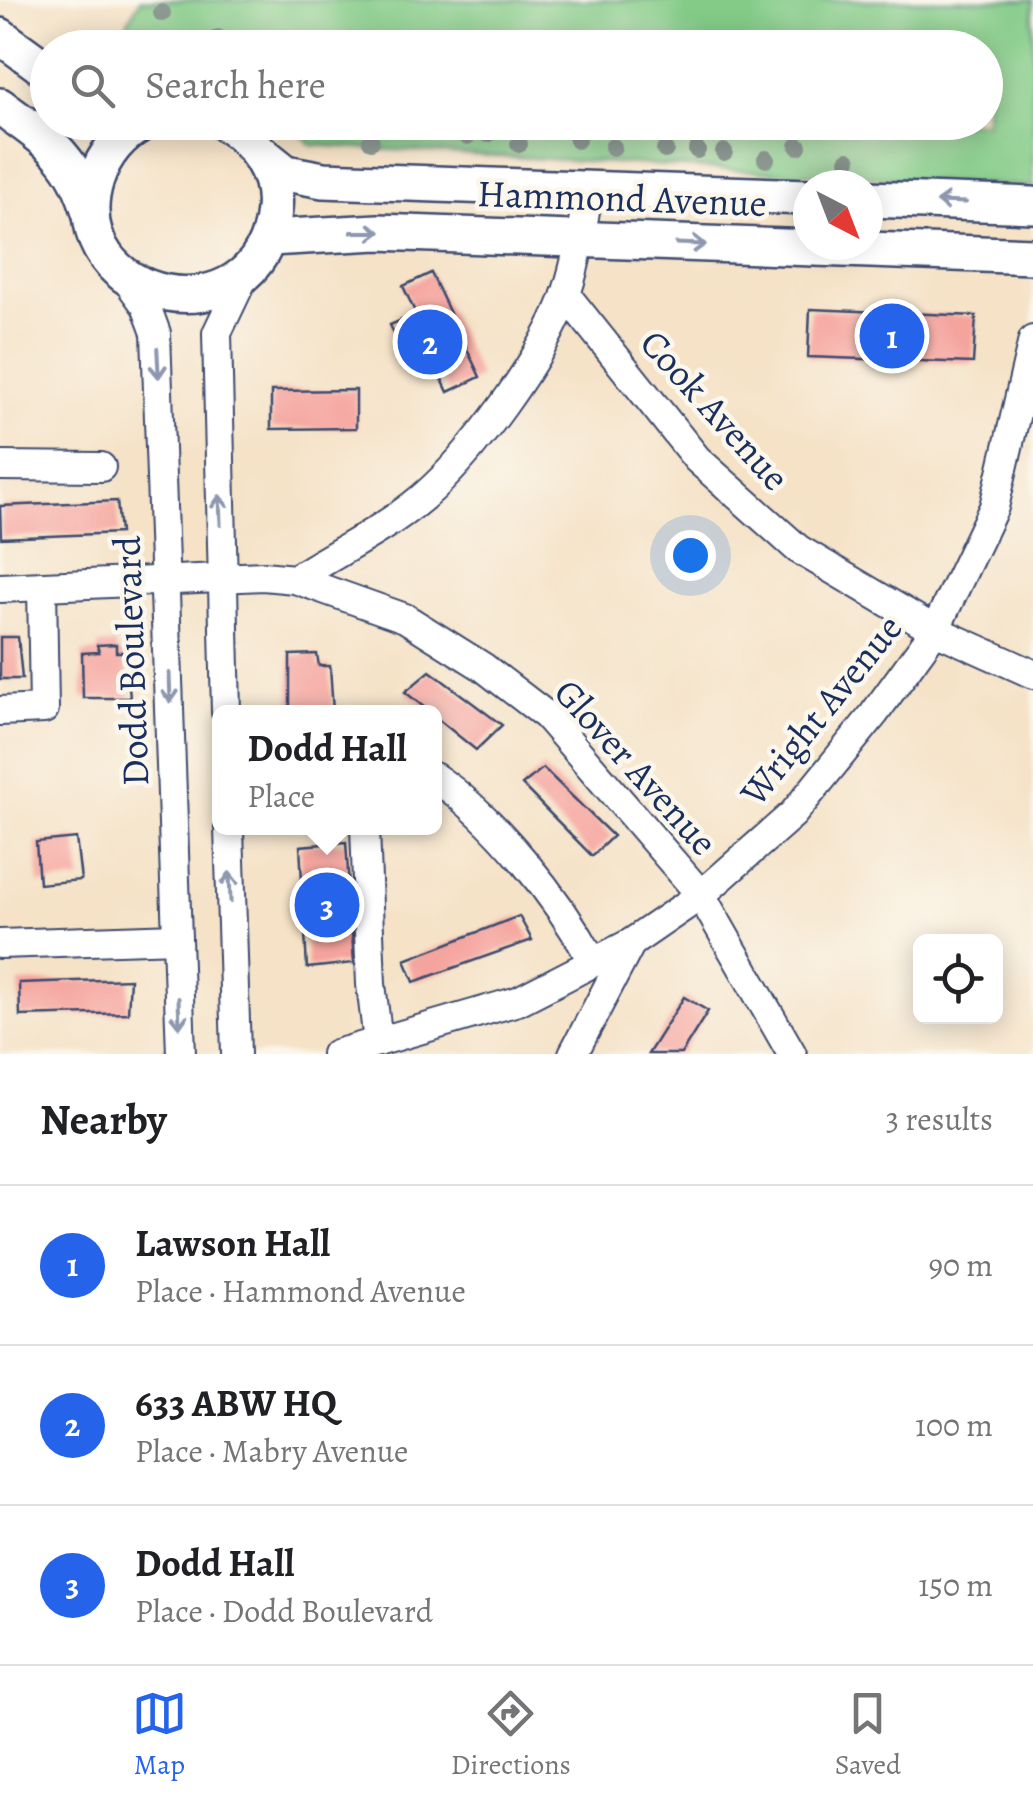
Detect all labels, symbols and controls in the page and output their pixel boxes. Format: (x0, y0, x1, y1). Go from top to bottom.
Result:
search box (30, 30, 1003, 140)
icon: search (65, 58, 120, 113)
text: Search here (145, 59, 326, 111)
street label: Hammond Avenue (476, 167, 768, 229)
north arrow (793, 170, 883, 260)
one-way arrow (935, 193, 967, 212)
one-way arrow (348, 222, 381, 242)
one-way arrow (674, 234, 706, 253)
pin: 1 (860, 298, 924, 374)
pin: 2 (398, 304, 462, 380)
street label: Cook Avenue (629, 318, 801, 502)
one-way arrow (148, 346, 167, 378)
one-way arrow (211, 495, 230, 527)
your location (665, 530, 716, 581)
street label: Dodd Boulevard (101, 534, 161, 787)
street label: Wright Avenue (727, 604, 914, 817)
street label: Glover Avenue (543, 667, 729, 867)
one-way arrow (160, 671, 179, 703)
popup (212, 705, 442, 835)
text: Dodd Hall (247, 722, 407, 774)
text: Place (247, 774, 315, 818)
pin: 3 (294, 868, 360, 942)
one-way arrow (221, 871, 240, 903)
map controls (913, 934, 1003, 1024)
button: locate (913, 934, 1003, 1024)
one-way arrow (170, 996, 189, 1028)
text: Nearby (40, 1091, 167, 1148)
text: 3 results (886, 1097, 993, 1141)
text: Lawson Hall (135, 1217, 330, 1269)
text: 1 (67, 1243, 78, 1287)
text: 90 m (928, 1243, 993, 1287)
text: Place · Hammond Avenue (135, 1269, 466, 1313)
text: 633 ABW HQ (135, 1377, 337, 1429)
text: 2 (65, 1403, 80, 1447)
text: 100 m (915, 1403, 993, 1447)
text: Place · Mabry Avenue (135, 1429, 408, 1473)
text: Dodd Hall (135, 1537, 294, 1589)
text: 3 (66, 1563, 79, 1607)
text: 150 m (918, 1563, 993, 1607)
text: Place · Dodd Boulevard (135, 1589, 433, 1633)
tab: Map (132, 1686, 187, 1784)
tab: Directions (451, 1686, 571, 1784)
tab: Saved (835, 1686, 901, 1784)

